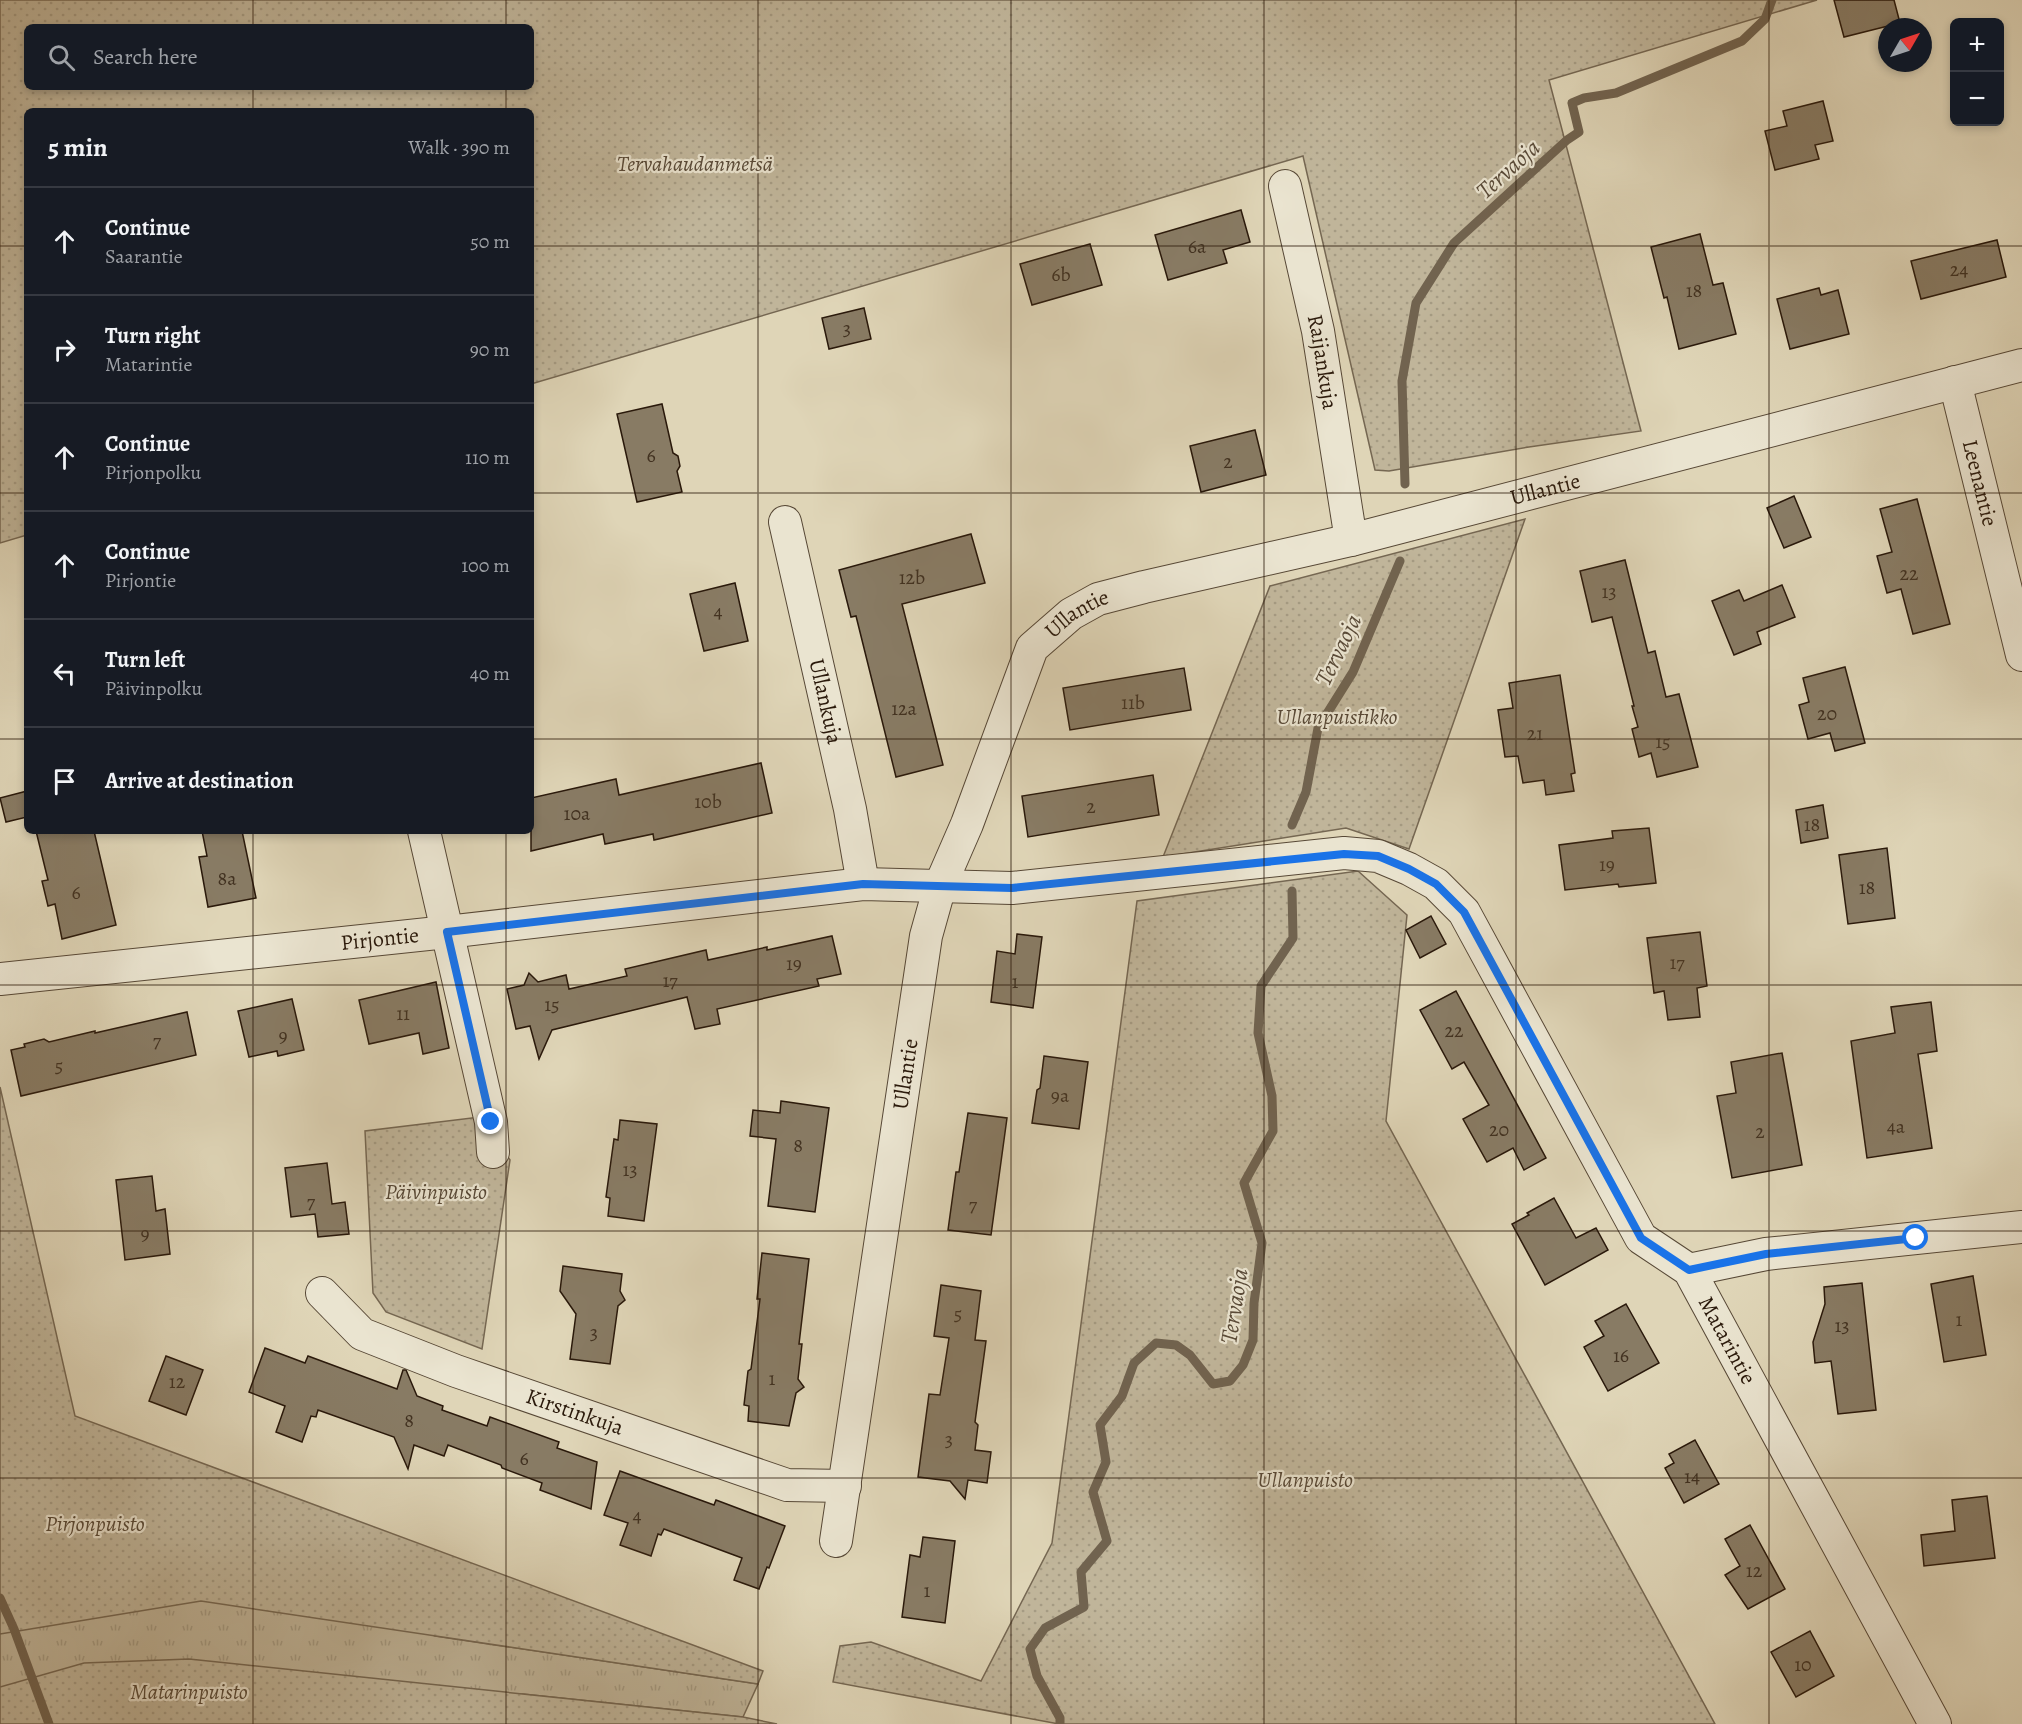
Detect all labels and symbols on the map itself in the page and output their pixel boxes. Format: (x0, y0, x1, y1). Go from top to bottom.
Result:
north arrow (1878, 18, 1932, 72)
water label: Tervaoja (1469, 132, 1547, 206)
park label: Tervahaudanmetsä (617, 149, 773, 179)
house number: 6a (1188, 233, 1207, 260)
house number: 24 (1950, 256, 1968, 283)
house number: 6b (1051, 261, 1071, 288)
house number: 18 (1686, 277, 1702, 304)
street label: Raijankuja (1300, 311, 1345, 412)
house number: 3 (843, 315, 851, 342)
street label: Leenantie (1955, 436, 2005, 530)
house number: 6 (646, 442, 656, 469)
house number: 2 (1223, 448, 1233, 475)
street label: Ullantie (1507, 466, 1584, 513)
house number: 22 (1900, 560, 1919, 587)
house number: 12b (899, 564, 925, 591)
house number: 13 (1601, 578, 1617, 605)
street label: Ullantie (1038, 582, 1112, 645)
house number: 4 (713, 598, 723, 625)
water label: Tervaoja (1307, 609, 1369, 691)
street label: Ullankuja (801, 656, 850, 748)
house number: 11b (1121, 689, 1145, 716)
house number: 12a (891, 695, 918, 722)
house number: 20 (1817, 700, 1837, 727)
park label: Ullanpuistikko (1277, 702, 1397, 732)
house number: 21 (1527, 720, 1543, 747)
house number: 15 (1655, 728, 1671, 755)
house number: 10b (694, 788, 722, 815)
house number: 2 (1086, 793, 1096, 820)
house number: 10a (564, 800, 591, 827)
house number: 18 (1804, 811, 1820, 838)
house number: 19 (1599, 851, 1615, 878)
house number: 8a (217, 865, 237, 892)
house number: 18 (1859, 874, 1875, 901)
house number: 6 (71, 879, 81, 906)
street label: Pirjontie (339, 920, 420, 958)
house number: 17 (1669, 949, 1685, 976)
house number: 19 (786, 950, 802, 977)
house number: 17 (662, 967, 678, 994)
house number: 1 (1012, 968, 1019, 995)
house number: 15 (544, 991, 560, 1018)
house number: 11 (396, 1000, 410, 1027)
house number: 22 (1445, 1017, 1464, 1044)
house number: 9 (278, 1022, 288, 1049)
house number: 7 (153, 1027, 162, 1054)
street label: Ullantie (885, 1037, 926, 1112)
house number: 5 (55, 1052, 63, 1079)
house number: 9a (1051, 1082, 1070, 1109)
route end (477, 1108, 503, 1134)
house number: 4a (1887, 1113, 1906, 1140)
house number: 20 (1489, 1116, 1509, 1143)
house number: 2 (1755, 1118, 1765, 1145)
house number: 8 (793, 1132, 803, 1159)
house number: 13 (622, 1156, 638, 1183)
park label: Päivinpuisto (385, 1177, 487, 1207)
house number: 7 (307, 1188, 316, 1215)
house number: 7 (969, 1191, 978, 1218)
house number: 9 (140, 1220, 150, 1247)
route start (1902, 1224, 1928, 1250)
water label: Tervaoja (1212, 1266, 1256, 1346)
street label: Matarintie (1691, 1291, 1763, 1390)
house number: 5 (954, 1300, 962, 1327)
house number: 1 (1956, 1306, 1963, 1333)
house number: 13 (1834, 1312, 1850, 1339)
house number: 3 (590, 1319, 598, 1346)
house number: 16 (1613, 1342, 1629, 1369)
house number: 1 (769, 1365, 776, 1392)
house number: 12 (169, 1368, 186, 1395)
street label: Kirstinkuja (522, 1381, 628, 1443)
house number: 8 (404, 1407, 414, 1434)
house number: 3 (945, 1426, 953, 1453)
house number: 6 (519, 1445, 529, 1472)
house number: 14 (1684, 1463, 1700, 1490)
park label: Ullanpuisto (1257, 1465, 1353, 1495)
house number: 4 (632, 1502, 642, 1529)
park label: Pirjonpuisto (45, 1509, 145, 1539)
house number: 12 (1746, 1557, 1763, 1584)
house number: 1 (924, 1577, 931, 1604)
house number: 10 (1794, 1651, 1812, 1678)
park label: Matarinpuisto (130, 1677, 248, 1707)

